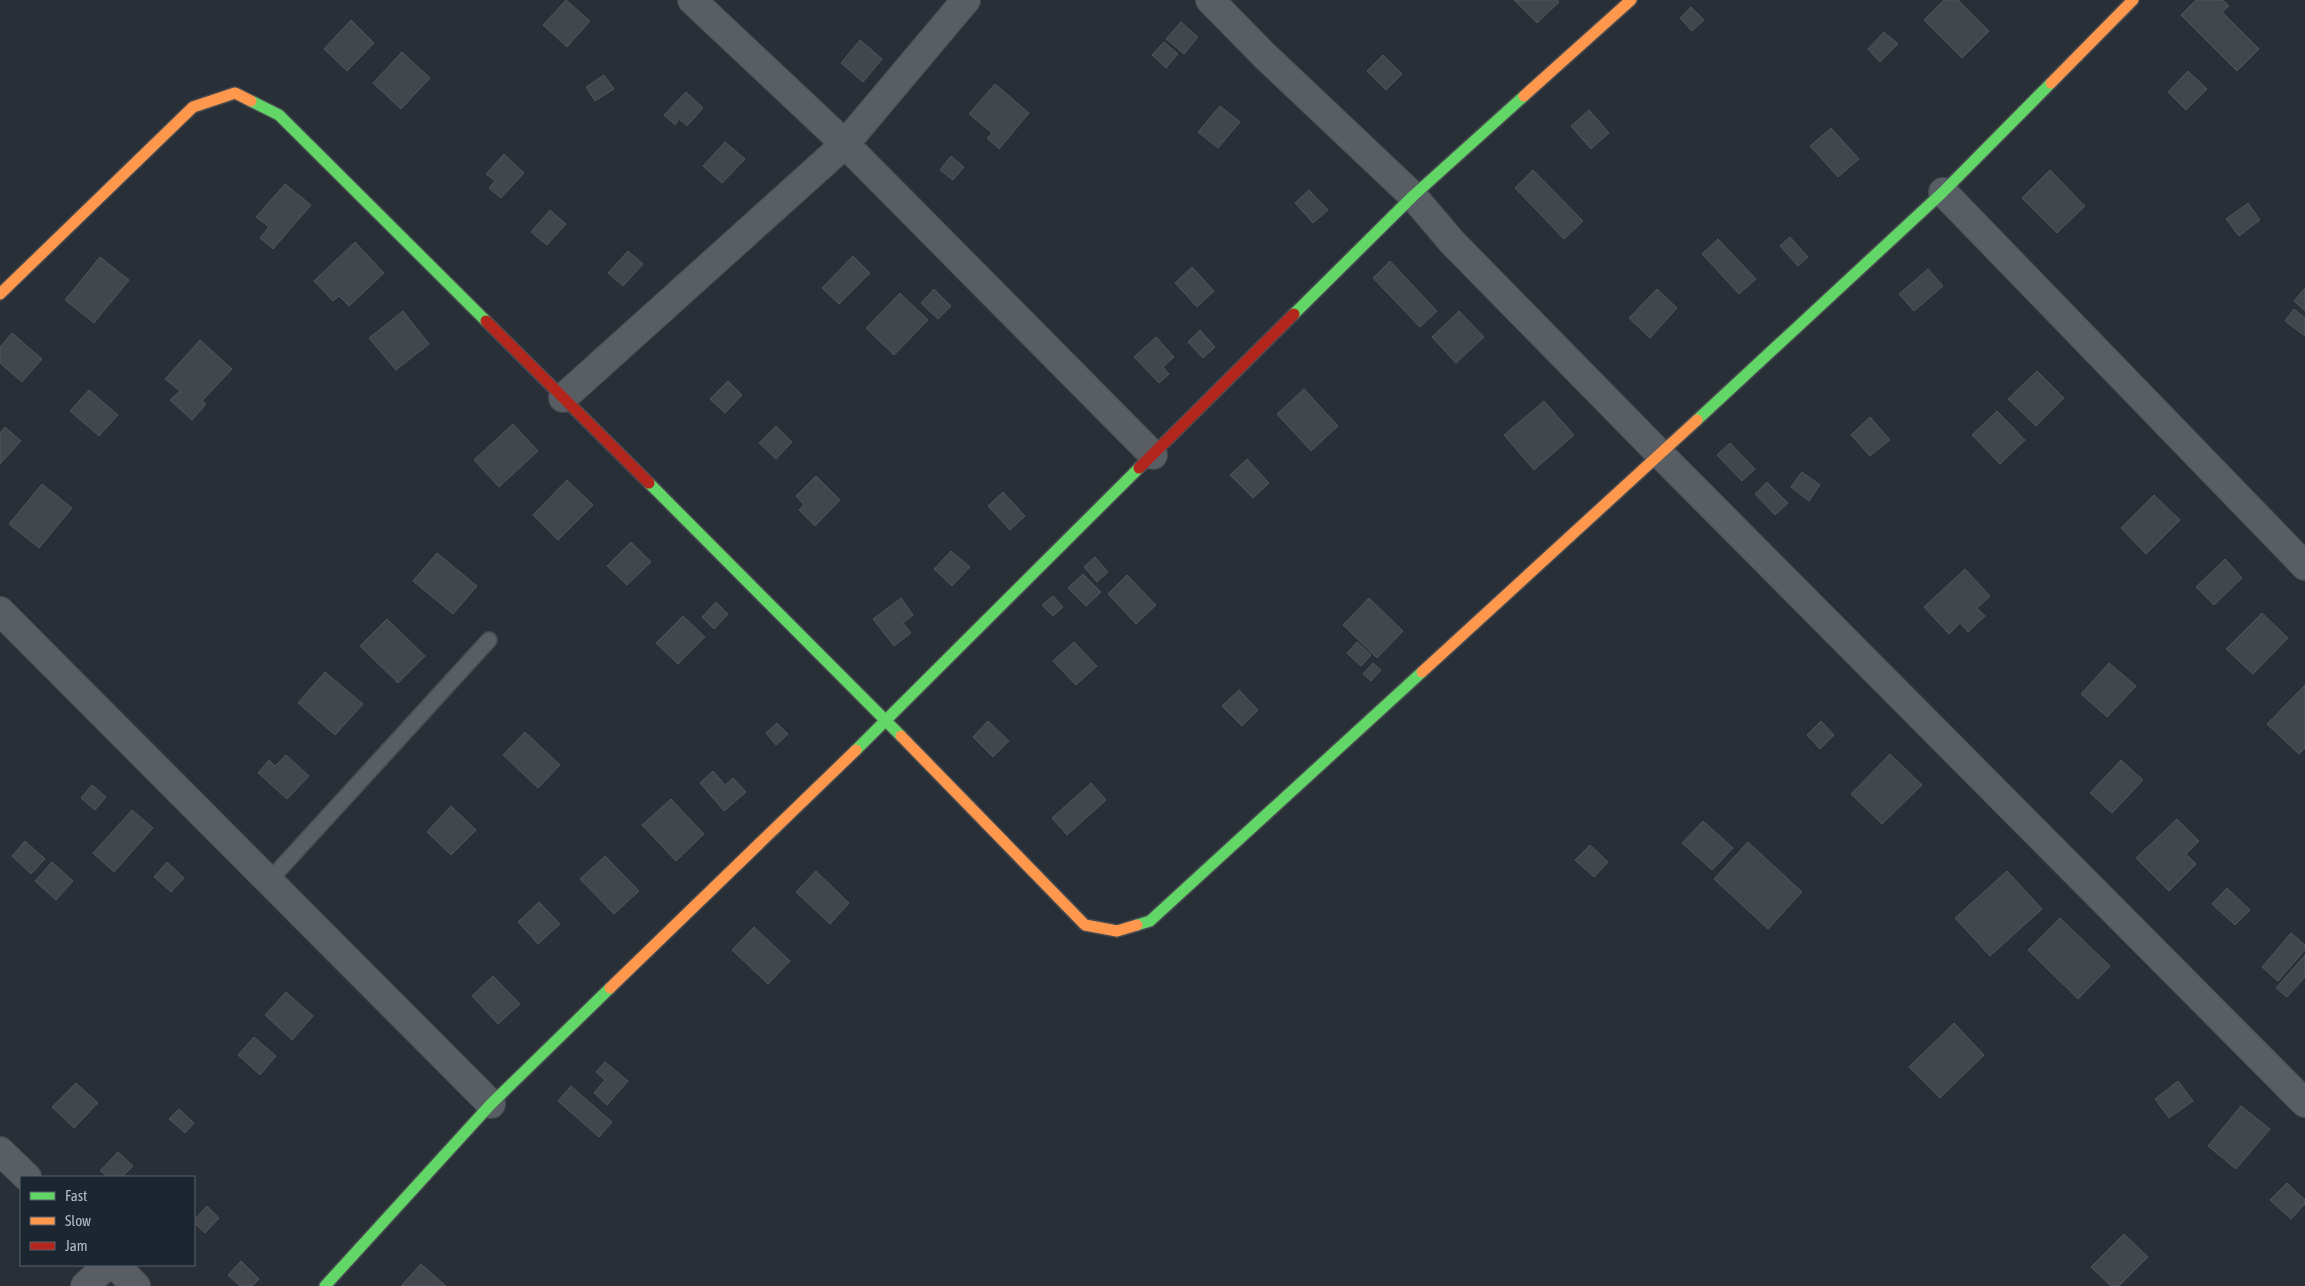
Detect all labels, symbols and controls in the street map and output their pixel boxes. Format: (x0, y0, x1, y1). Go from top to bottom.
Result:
legend (20, 1176, 195, 1266)
text: Fast (65, 1187, 87, 1204)
text: Slow (65, 1212, 91, 1229)
text: Jam (65, 1237, 88, 1254)

